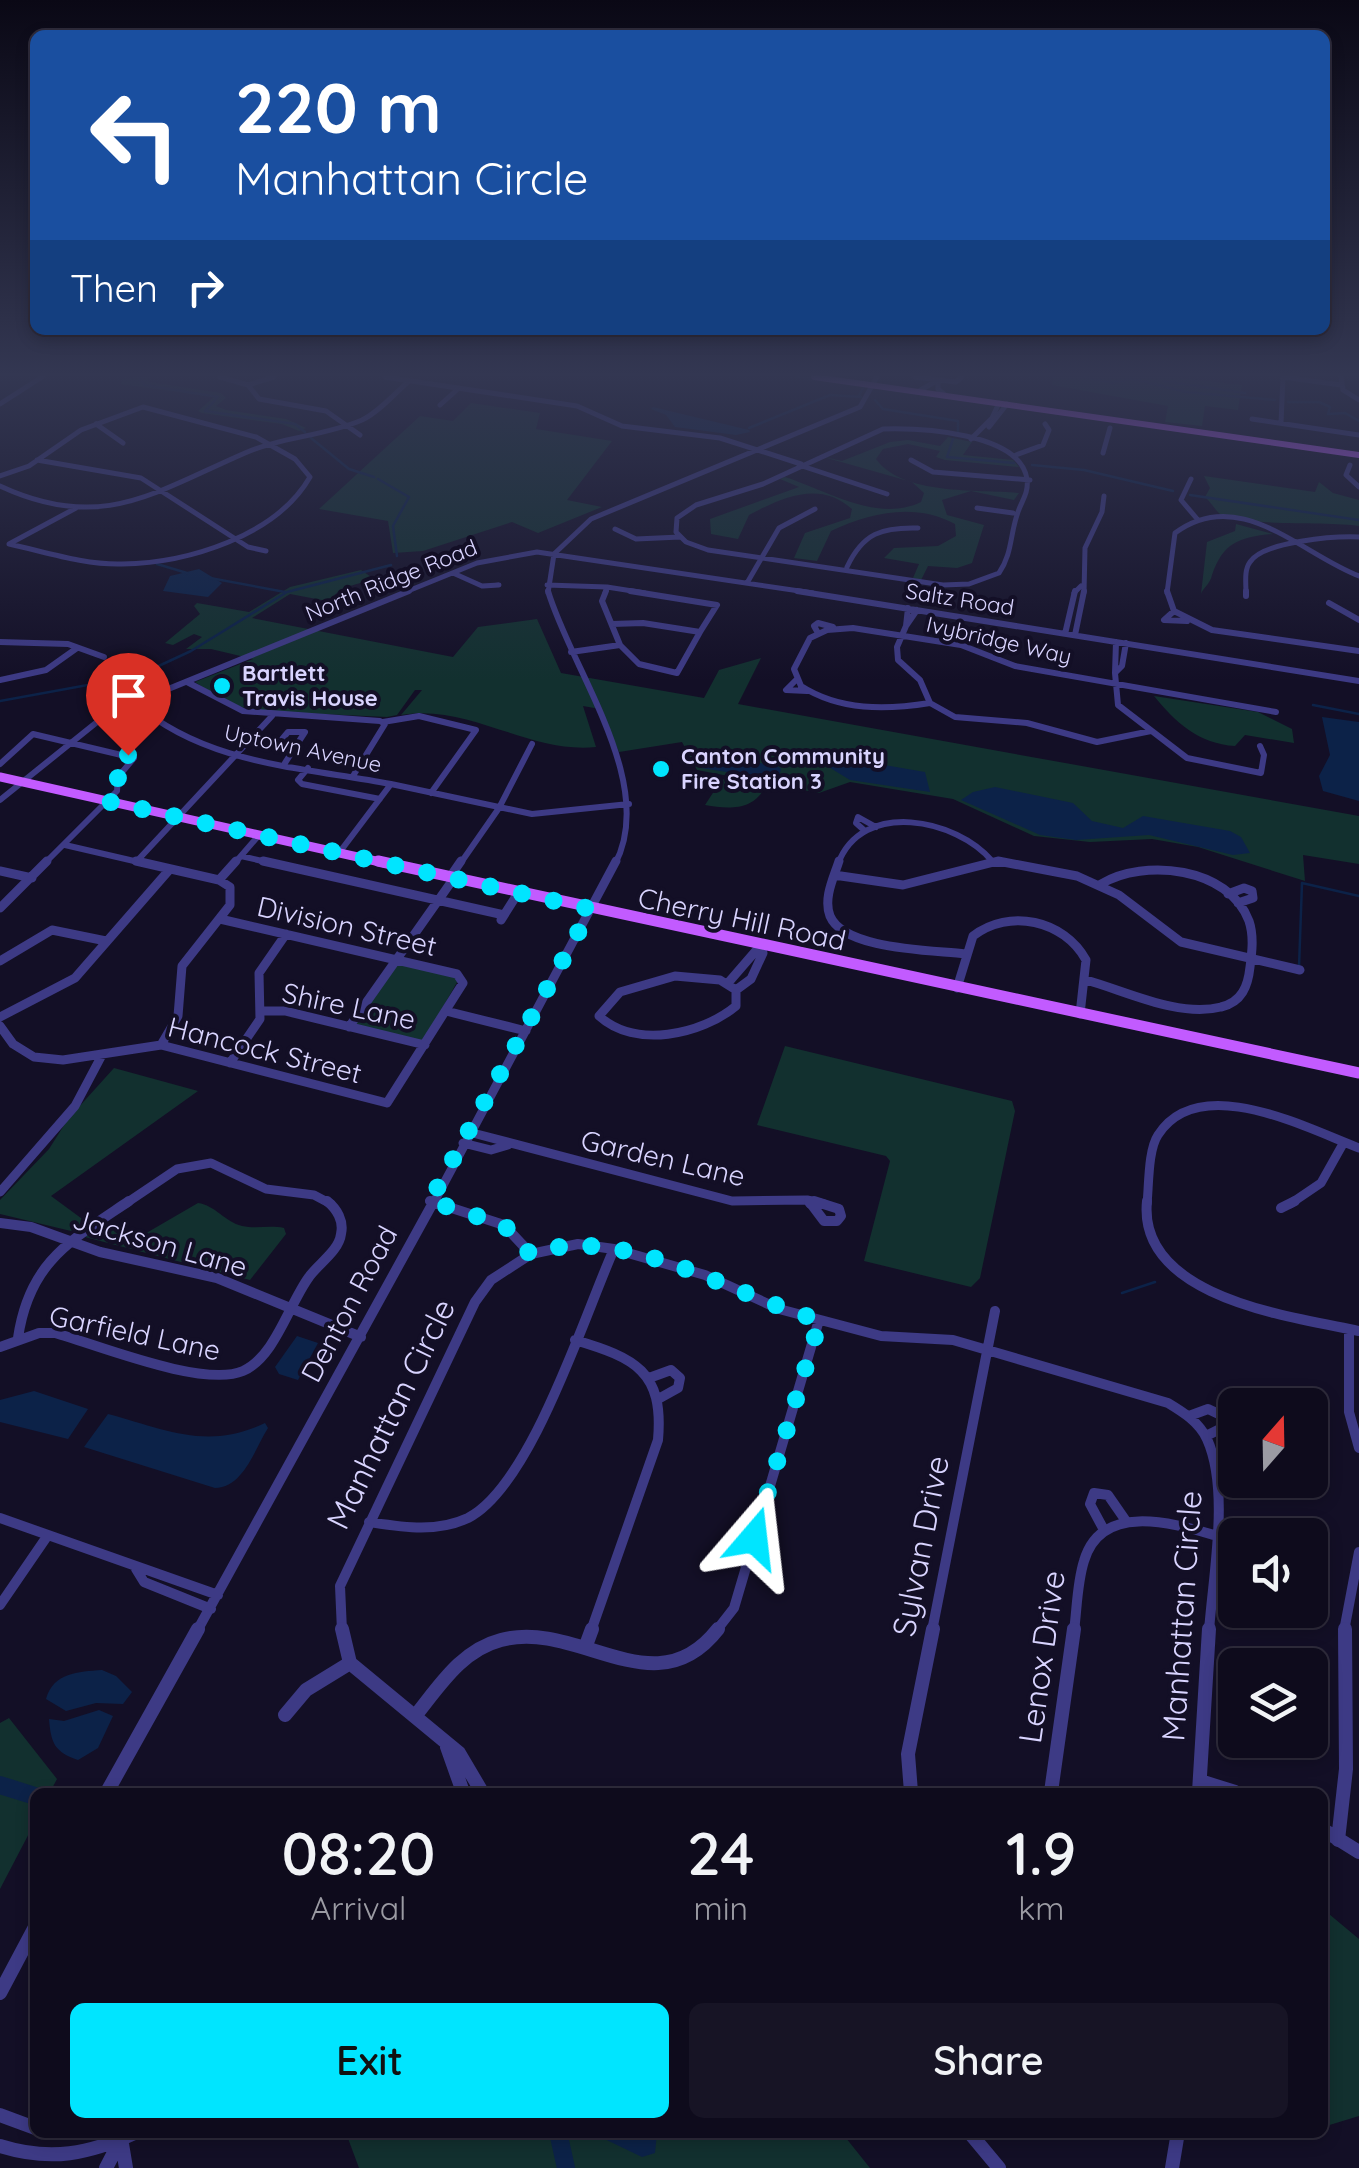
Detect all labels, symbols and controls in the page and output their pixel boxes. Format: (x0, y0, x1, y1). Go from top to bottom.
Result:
text: 220 m (235, 63, 442, 151)
icon: left (70, 70, 200, 200)
text: Manhattan Circle (235, 150, 588, 206)
icon: right (178, 260, 233, 315)
text: Then (70, 264, 158, 312)
street label: North Ridge Road (301, 533, 481, 627)
street label: Saltz Road (904, 577, 1016, 621)
street label: Ivybridge Way (924, 610, 1074, 670)
pin (86, 653, 171, 756)
place label: Bartlett Travis House (242, 659, 378, 712)
icon: arrive (101, 668, 156, 723)
marker: Bartlett Travis House (211, 675, 233, 697)
street label: Uptown Avenue (222, 718, 384, 778)
place label: Canton Community Fire Station 3 (681, 742, 885, 795)
marker: Canton Community Fire Station 3 (650, 758, 672, 780)
street label: Cherry Hill Road (635, 879, 849, 958)
street label: Division Street (254, 888, 440, 963)
street label: Shire Lane (279, 974, 419, 1037)
street label: Hancock Street (165, 1009, 366, 1090)
street label: Garden Lane (578, 1122, 749, 1193)
street label: Jackson Lane (69, 1201, 252, 1284)
street label: Denton Road (293, 1220, 404, 1388)
street label: Manhattan Circle (317, 1292, 463, 1535)
street label: Garfield Lane (46, 1297, 224, 1368)
north arrow (1218, 1388, 1328, 1498)
map controls (1218, 1388, 1328, 1758)
street label: Sylvan Drive (883, 1452, 957, 1640)
position arrow (702, 1486, 806, 1590)
street label: Manhattan Circle (1152, 1489, 1210, 1743)
button: sound (1218, 1518, 1328, 1628)
street label: Lenox Drive (1009, 1568, 1073, 1746)
button: layers (1218, 1648, 1328, 1758)
text: 08:20 (281, 1815, 436, 1890)
text: 24 (687, 1815, 755, 1890)
text: 1.9 (1006, 1815, 1077, 1890)
text: Arrival (311, 1888, 406, 1928)
text: min (694, 1888, 748, 1928)
text: km (1018, 1888, 1064, 1928)
button: Exit (70, 2003, 669, 2118)
button: Share (689, 2003, 1288, 2118)

